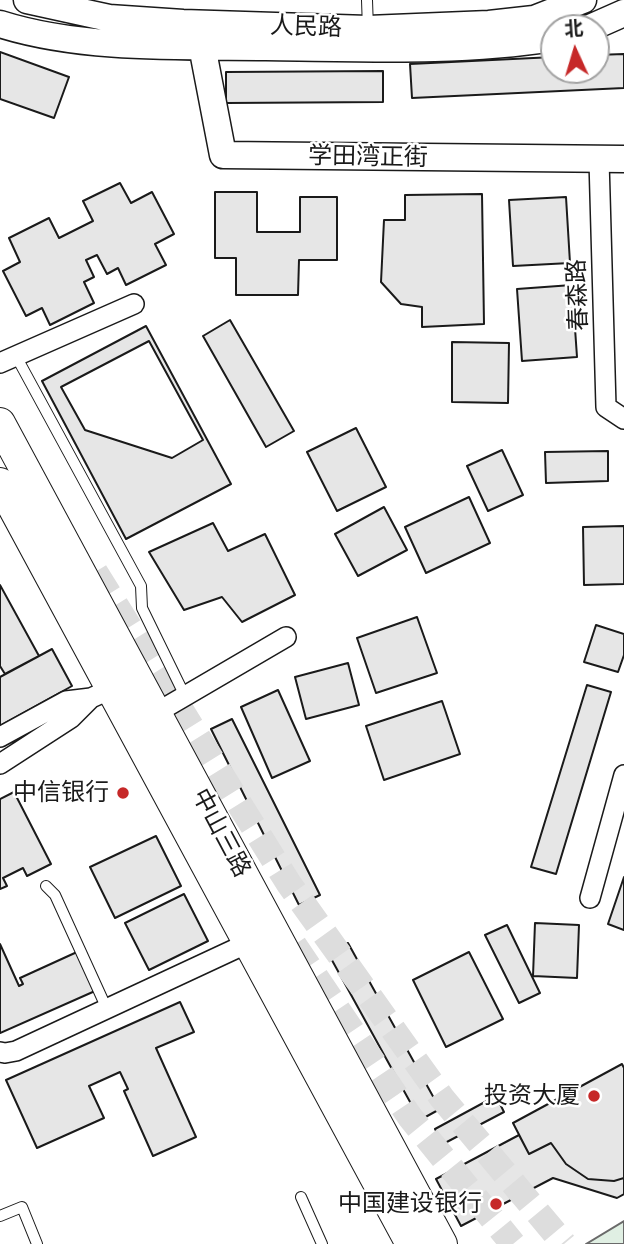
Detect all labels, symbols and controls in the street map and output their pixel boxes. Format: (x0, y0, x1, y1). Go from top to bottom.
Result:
street label: 人民路 (270, 11, 342, 43)
north arrow (540, 14, 610, 84)
text: 北 (563, 19, 584, 40)
street label: 学田湾正街 (308, 142, 428, 172)
street label: 春森路 (562, 259, 594, 331)
place label: 中信银行 (13, 779, 109, 807)
street label: 中山三路 (186, 784, 256, 882)
marker: 中信银行 (115, 785, 131, 801)
place label: 投资大厦 (484, 1082, 580, 1110)
marker: 投资大厦 (586, 1088, 602, 1104)
place label: 中国建设银行 (338, 1190, 482, 1218)
marker: 中国建设银行 (488, 1196, 504, 1212)

